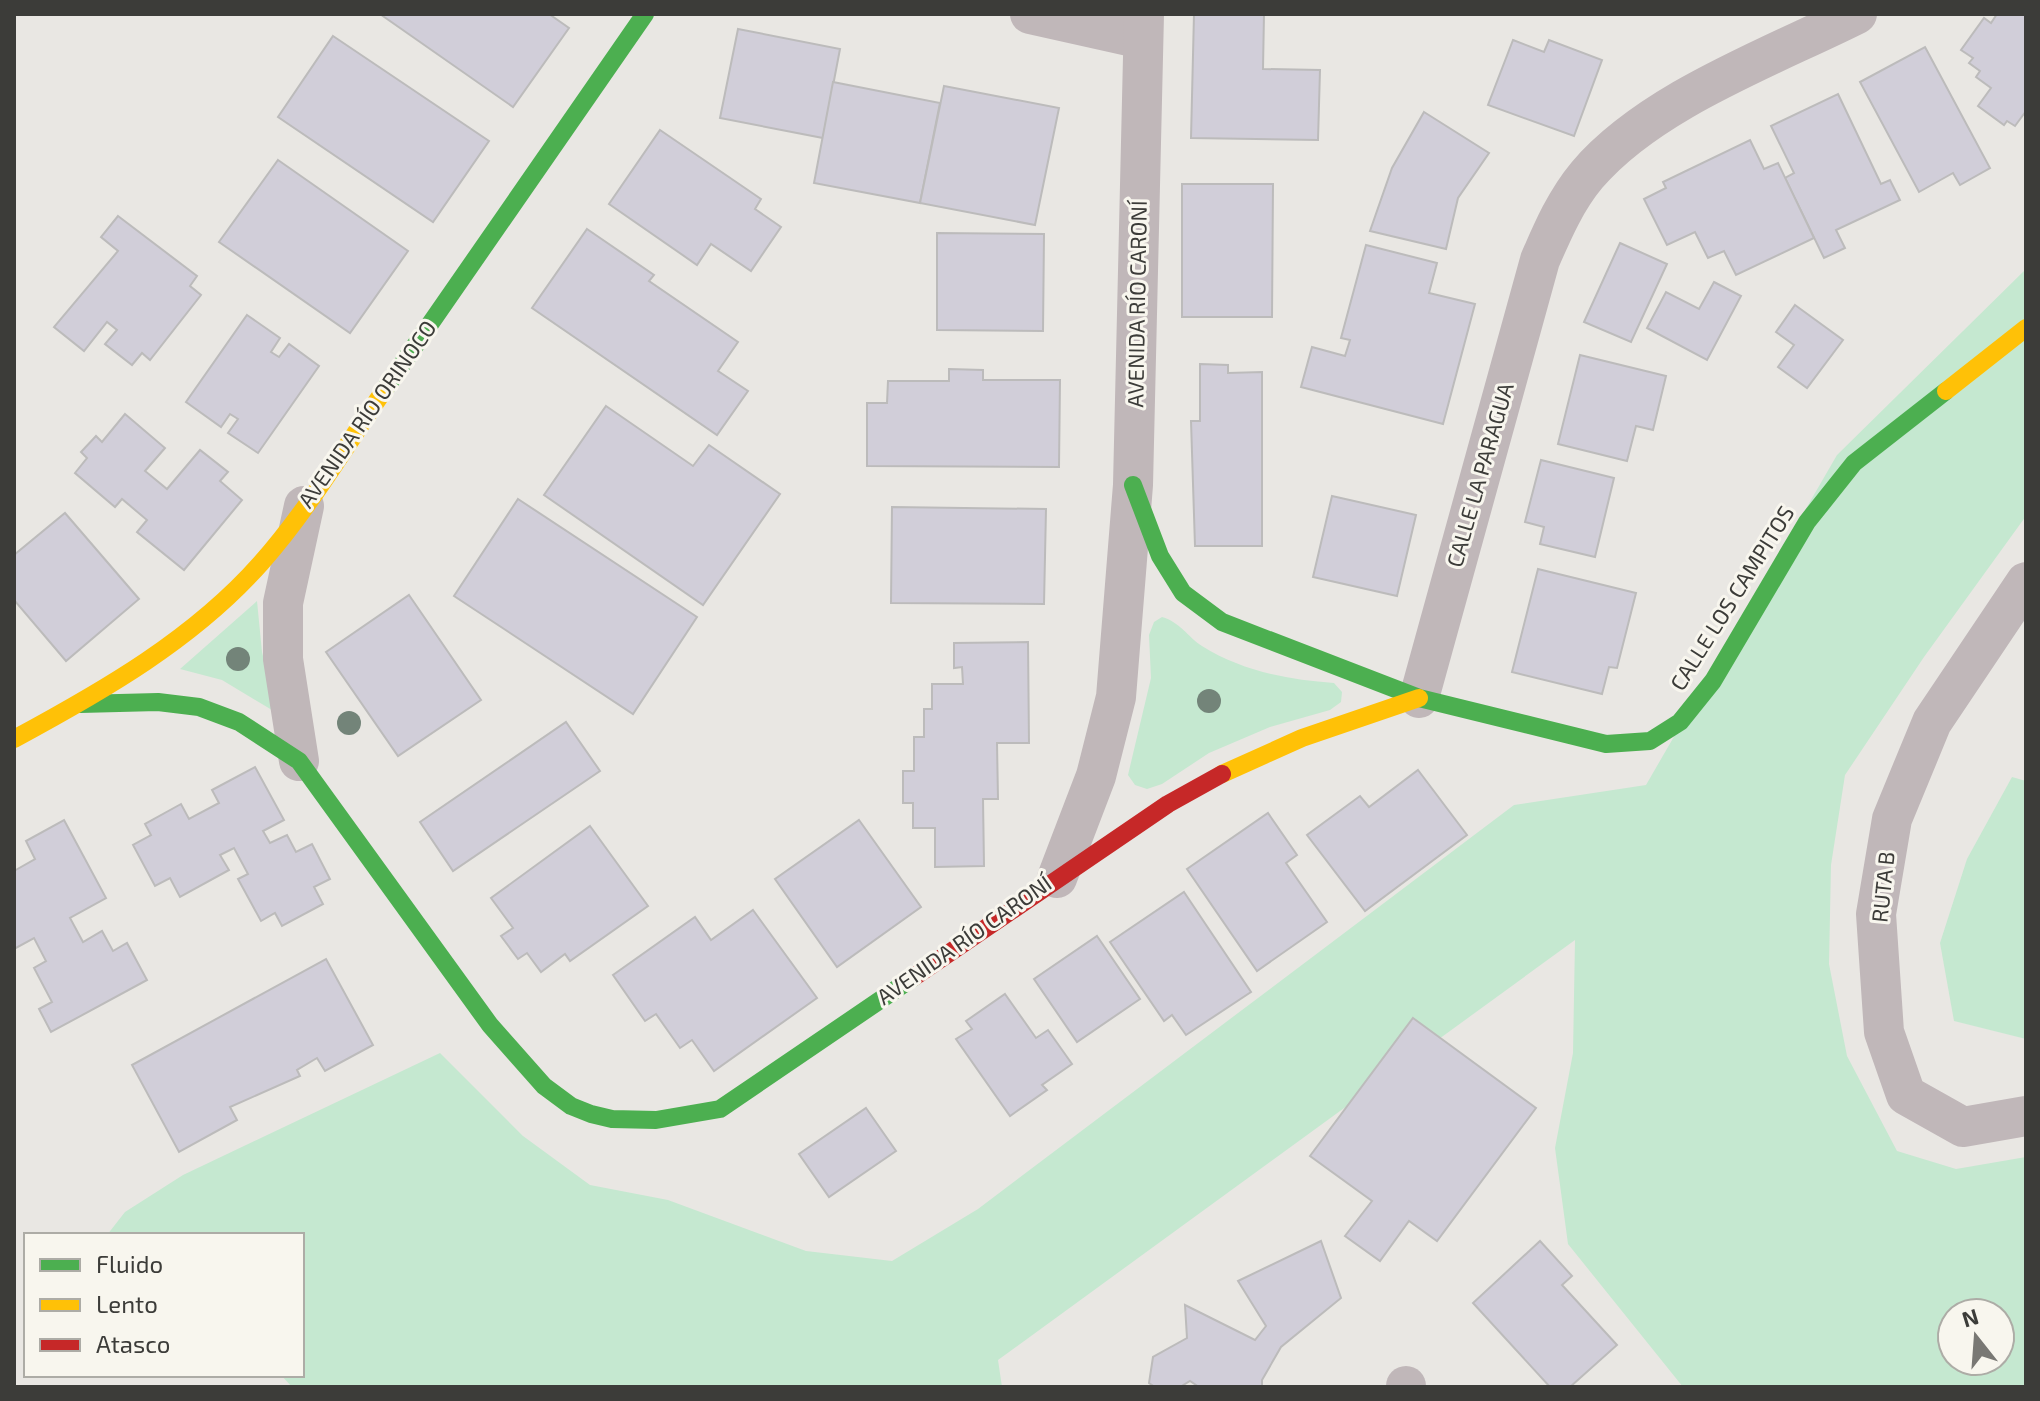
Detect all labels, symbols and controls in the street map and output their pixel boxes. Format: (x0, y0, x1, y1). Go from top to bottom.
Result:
street label: AVENIDA RÍO CARONÍ (1121, 199, 1151, 408)
street label: AVENIDA RÍO ORINOCO (292, 315, 441, 512)
street label: CALLE LA PARAGUA (1440, 379, 1518, 570)
street label: CALLE LOS CAMPITOS (1664, 500, 1799, 695)
street label: RUTA B (1865, 850, 1899, 924)
street label: AVENIDA RÍO CARONÍ (871, 868, 1057, 1009)
legend (24, 1233, 304, 1377)
text: Fluido (96, 1249, 163, 1278)
text: Lento (96, 1289, 158, 1318)
north arrow (1936, 1297, 2016, 1377)
text: N (1958, 1302, 1981, 1332)
text: Atasco (96, 1329, 170, 1358)

